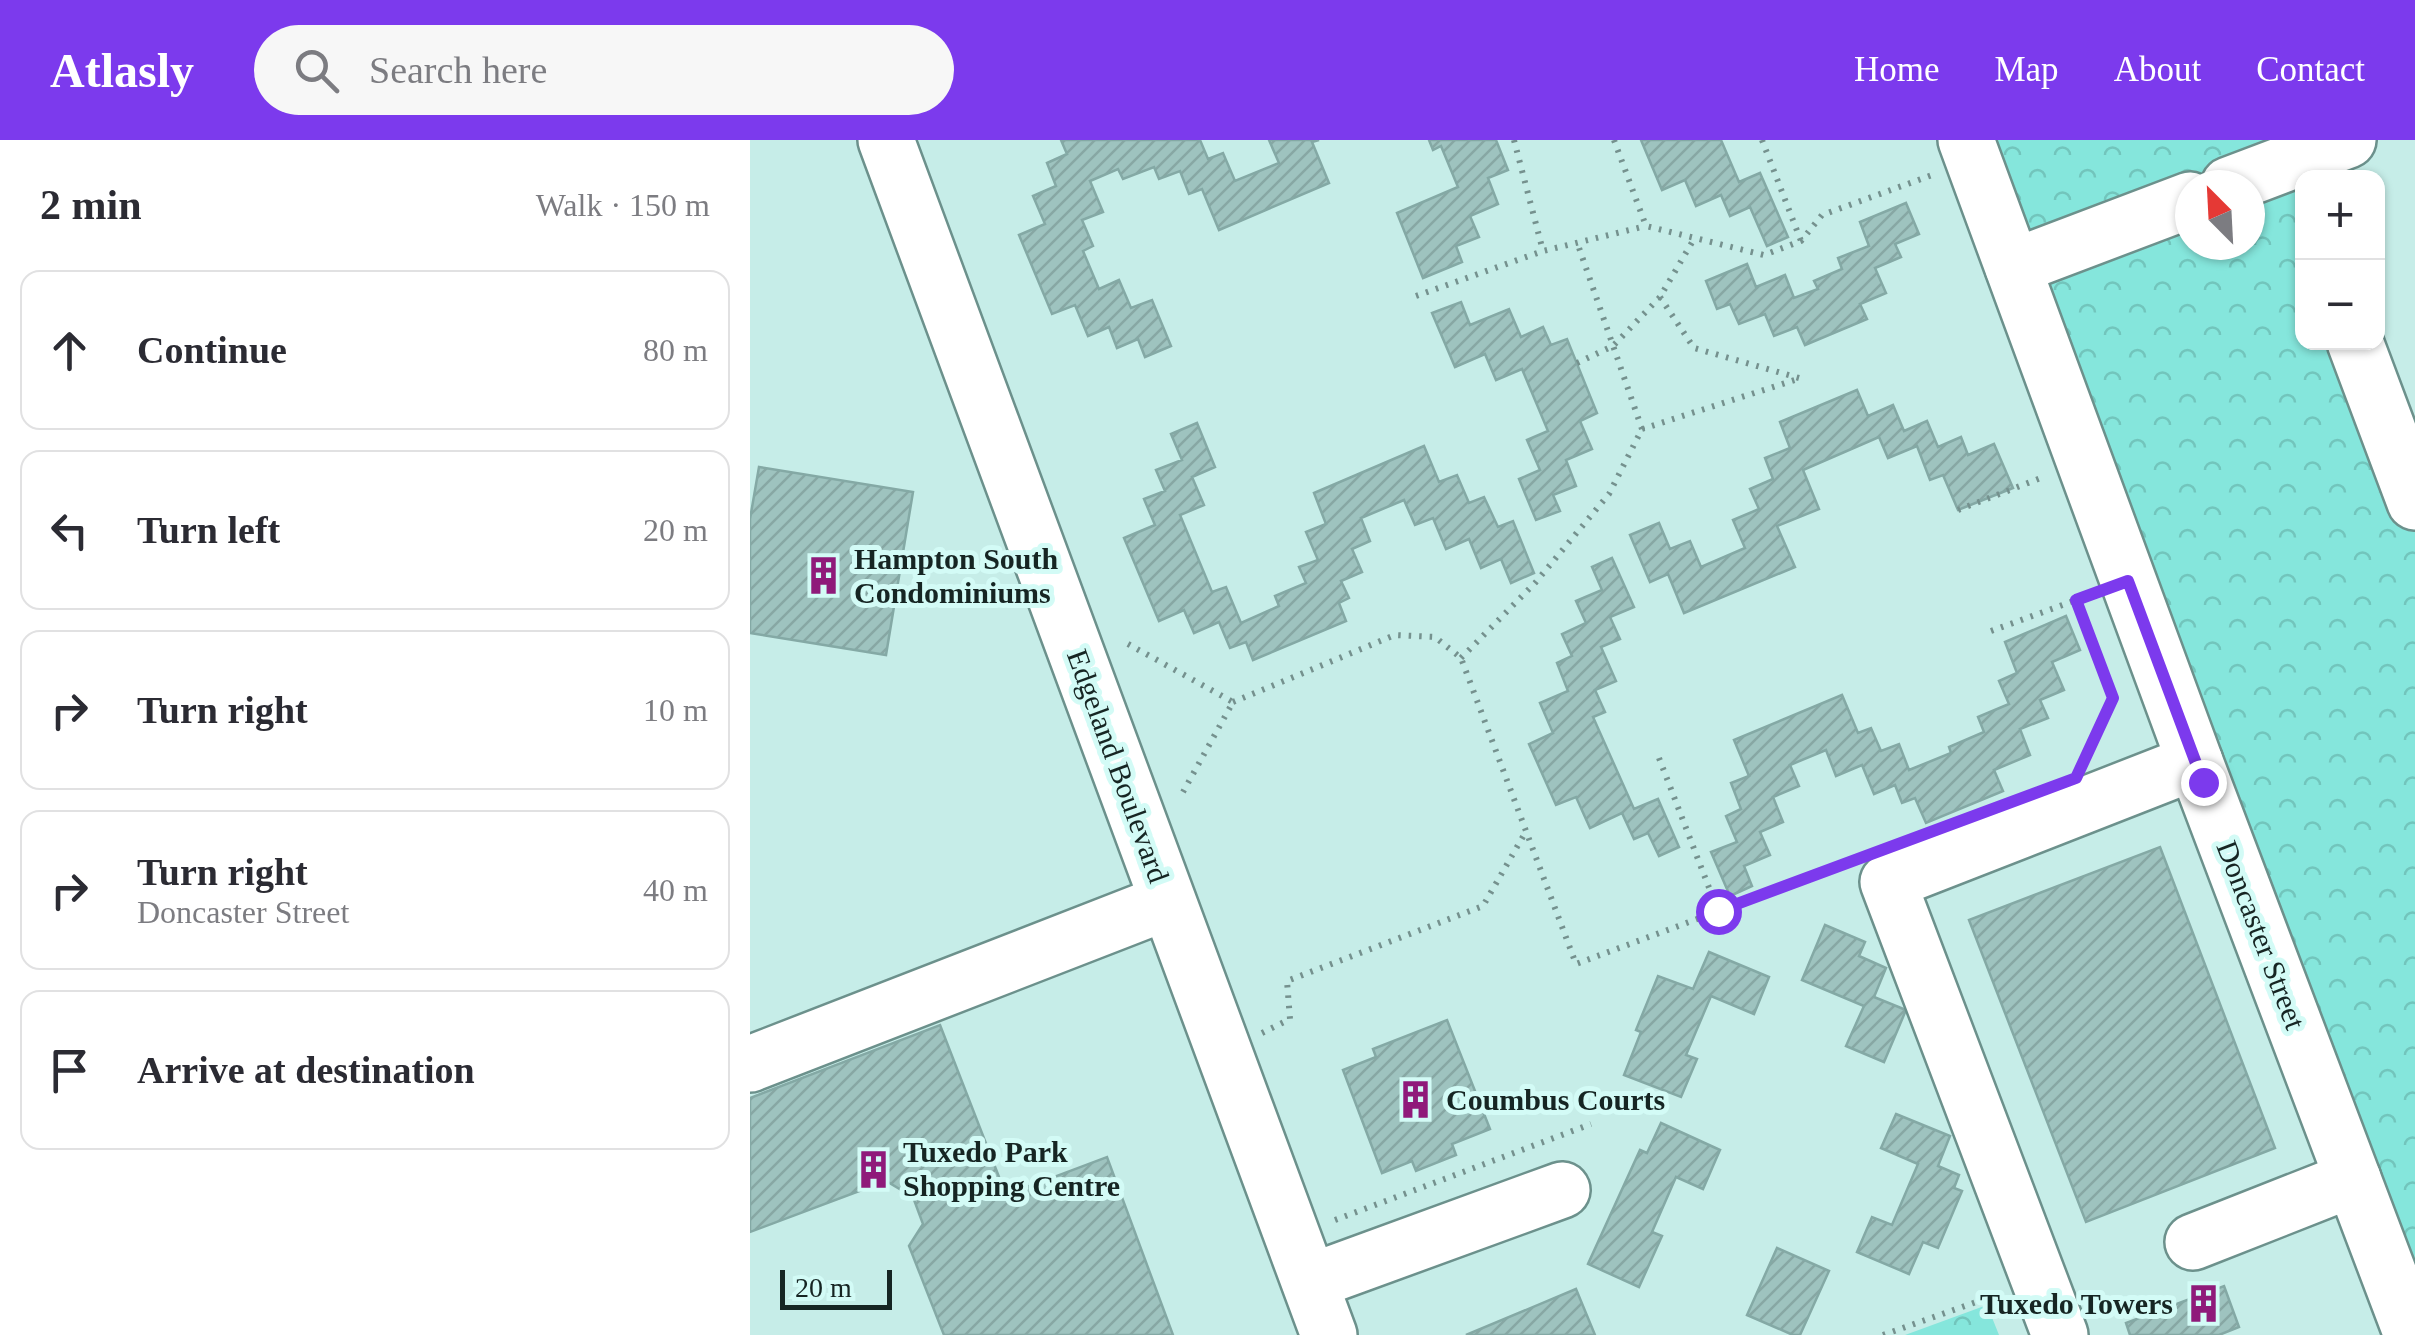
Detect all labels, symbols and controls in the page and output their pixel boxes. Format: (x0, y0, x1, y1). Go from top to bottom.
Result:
search box (254, 25, 954, 115)
icon: search (289, 43, 344, 98)
text: Atlasly (50, 44, 194, 97)
text: Search here (369, 49, 547, 91)
text: Home (1854, 50, 1939, 89)
text: Map (1994, 50, 2059, 89)
text: About (2114, 50, 2201, 89)
text: Contact (2256, 50, 2365, 89)
north arrow (2175, 170, 2265, 260)
map controls (2295, 170, 2385, 350)
button: + (2295, 170, 2385, 260)
text: 2 min (40, 182, 142, 228)
text: Walk · 150 m (536, 187, 710, 223)
button: − (2295, 260, 2385, 350)
icon: ahead (42, 323, 97, 378)
text: Continue (137, 329, 287, 371)
text: 80 m (643, 332, 708, 368)
icon: left (42, 503, 97, 558)
text: Turn left (137, 509, 280, 551)
text: 20 m (643, 512, 708, 548)
place label: Hampton South Condominiums (854, 542, 1059, 609)
building icon: Hampton South Condominiums (803, 555, 845, 597)
street label: Edgeland Boulevard (1061, 645, 1176, 887)
icon: right (42, 683, 97, 738)
text: Turn right (137, 689, 308, 731)
text: 10 m (643, 692, 708, 728)
route end (2181, 760, 2227, 806)
street label: Doncaster Street (2210, 836, 2313, 1034)
text: Turn right (137, 851, 308, 893)
icon: right (42, 863, 97, 918)
text: 40 m (643, 872, 708, 908)
route start (1696, 889, 1742, 935)
text: Doncaster Street (137, 894, 349, 930)
icon: arrive (42, 1043, 97, 1098)
text: Arrive at destination (137, 1049, 475, 1091)
building icon: Coumbus Courts (1395, 1079, 1437, 1121)
place label: Coumbus Courts (1446, 1083, 1665, 1116)
place label: Tuxedo Park Shopping Centre (903, 1135, 1120, 1202)
building icon: Tuxedo Park Shopping Centre (852, 1148, 894, 1190)
scale bar (780, 1265, 892, 1310)
text: 20 m (795, 1272, 852, 1303)
building icon: Tuxedo Towers (2182, 1283, 2224, 1325)
place label: Tuxedo Towers (1980, 1287, 2173, 1320)

